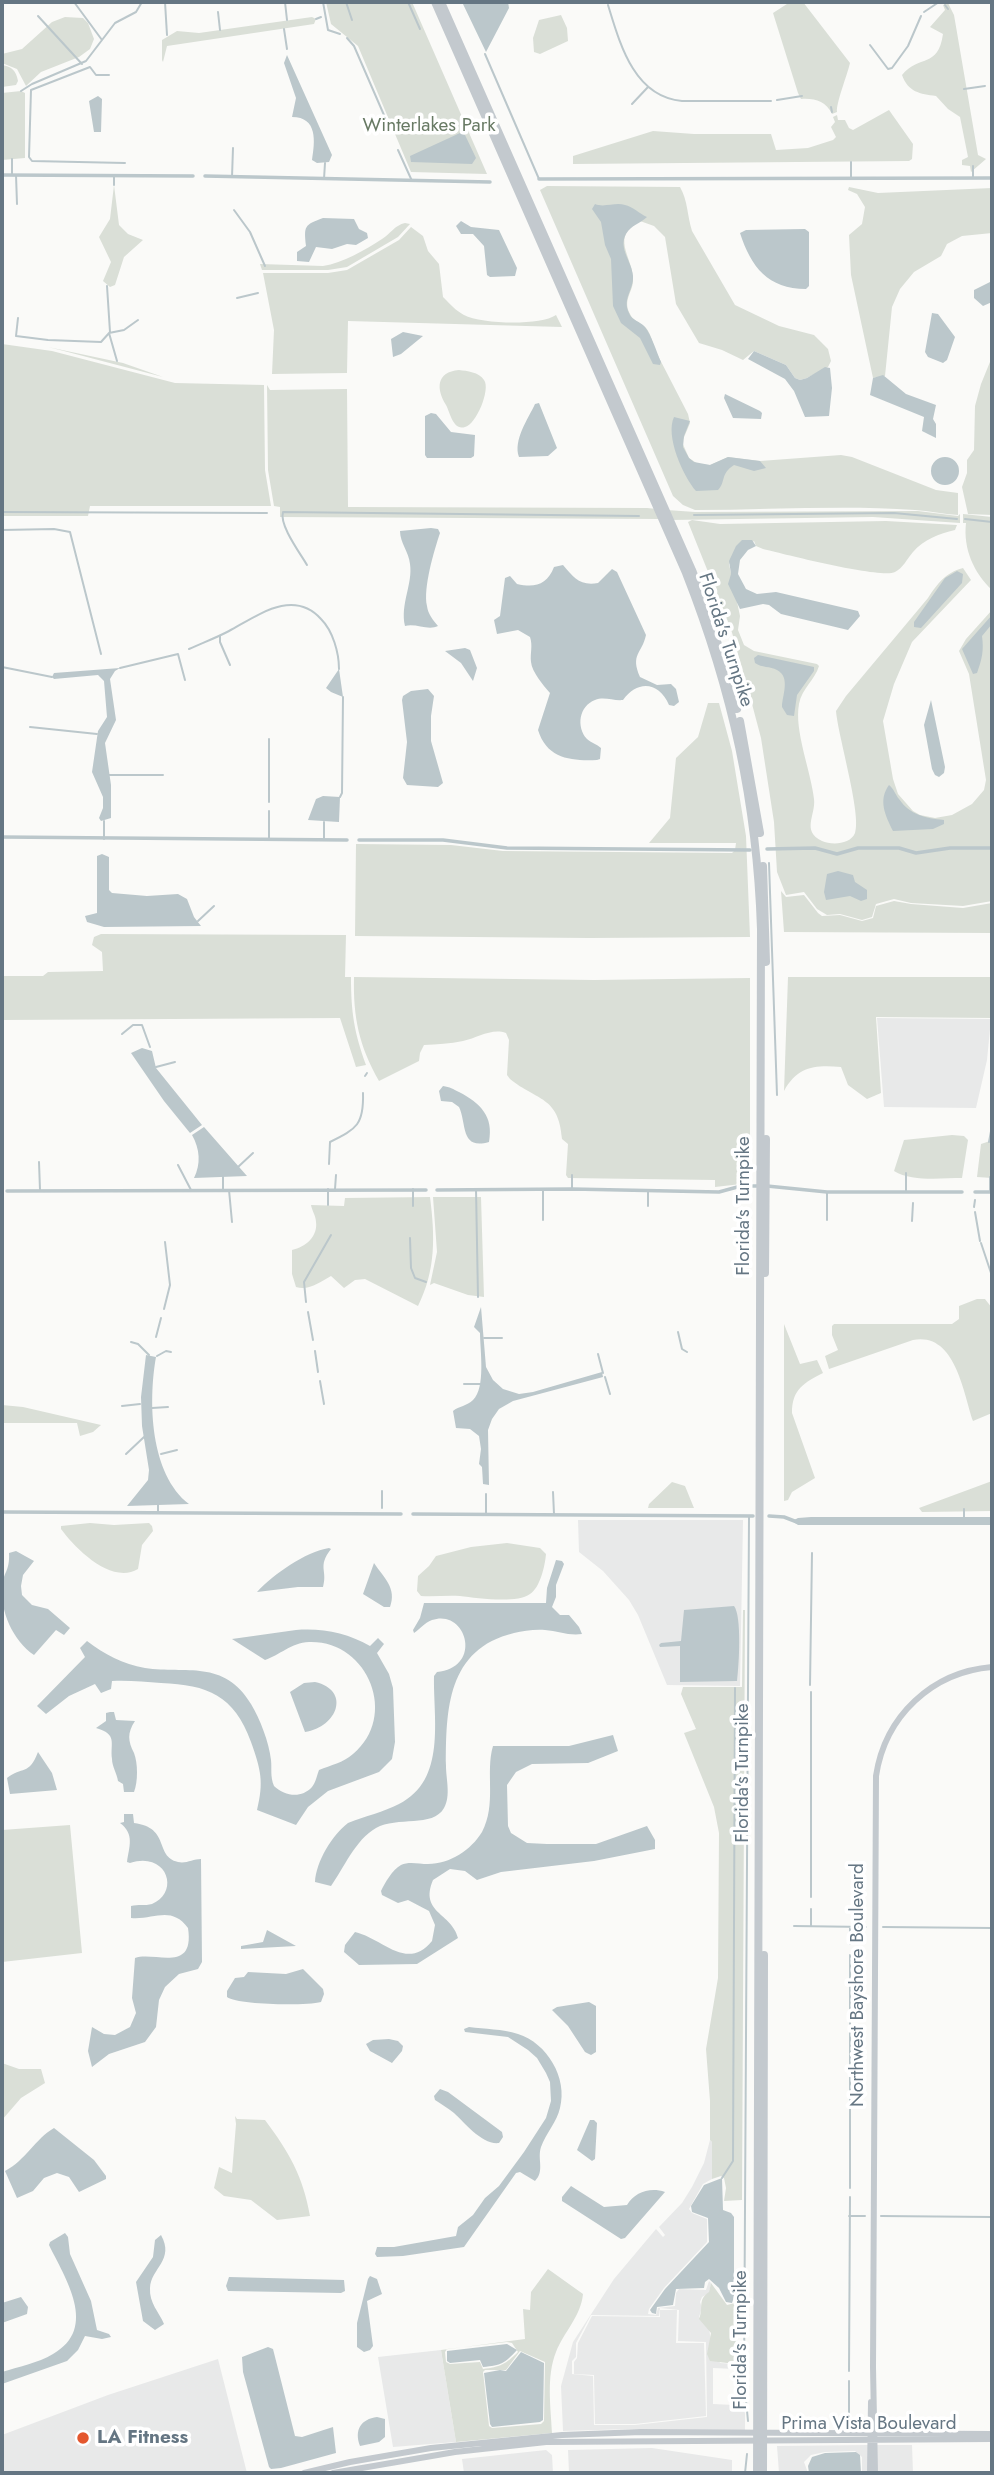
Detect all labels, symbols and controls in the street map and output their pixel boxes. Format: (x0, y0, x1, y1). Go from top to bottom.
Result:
park label: Winterlakes Park (362, 115, 496, 137)
street label: Florida's Turnpike (693, 570, 757, 710)
street label: Florida's Turnpike (733, 1136, 755, 1276)
street label: Florida's Turnpike (732, 1703, 754, 1843)
street label: Northwest Bayshore Boulevard (847, 1863, 869, 2107)
street label: Florida's Turnpike (730, 2270, 752, 2410)
street label: Prima Vista Boulevard (781, 2413, 957, 2435)
place label: LA Fitness (97, 2427, 188, 2449)
marker: LA Fitness (75, 2430, 91, 2446)

